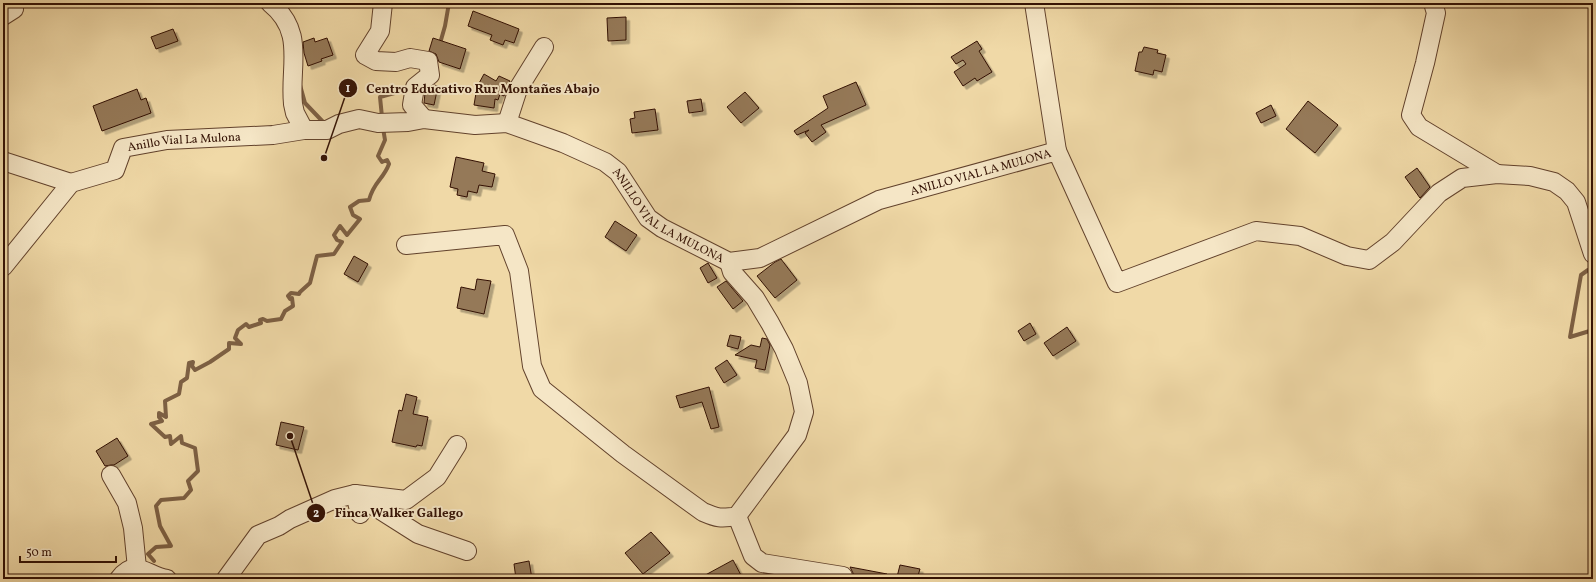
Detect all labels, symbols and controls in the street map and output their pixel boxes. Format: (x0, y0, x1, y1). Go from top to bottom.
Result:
callout: Centro Educativo Rur Montañes Abajo (338, 75, 608, 100)
text: 1 (346, 81, 351, 97)
text: Centro Educativo Rur Montañes Abajo (366, 81, 600, 99)
street label: Anillo Vial La Mulona (126, 130, 241, 156)
street label: ANILLO VIAL LA MULONA (909, 146, 1054, 200)
street label: ANILLO VIAL LA MULONA (609, 164, 727, 267)
callout: Finca Walker Gallego (306, 500, 471, 525)
text: Finca Walker Gallego (335, 505, 463, 523)
text: 2 (313, 506, 319, 522)
scale bar (20, 538, 116, 564)
text: 50 m (26, 545, 52, 561)

